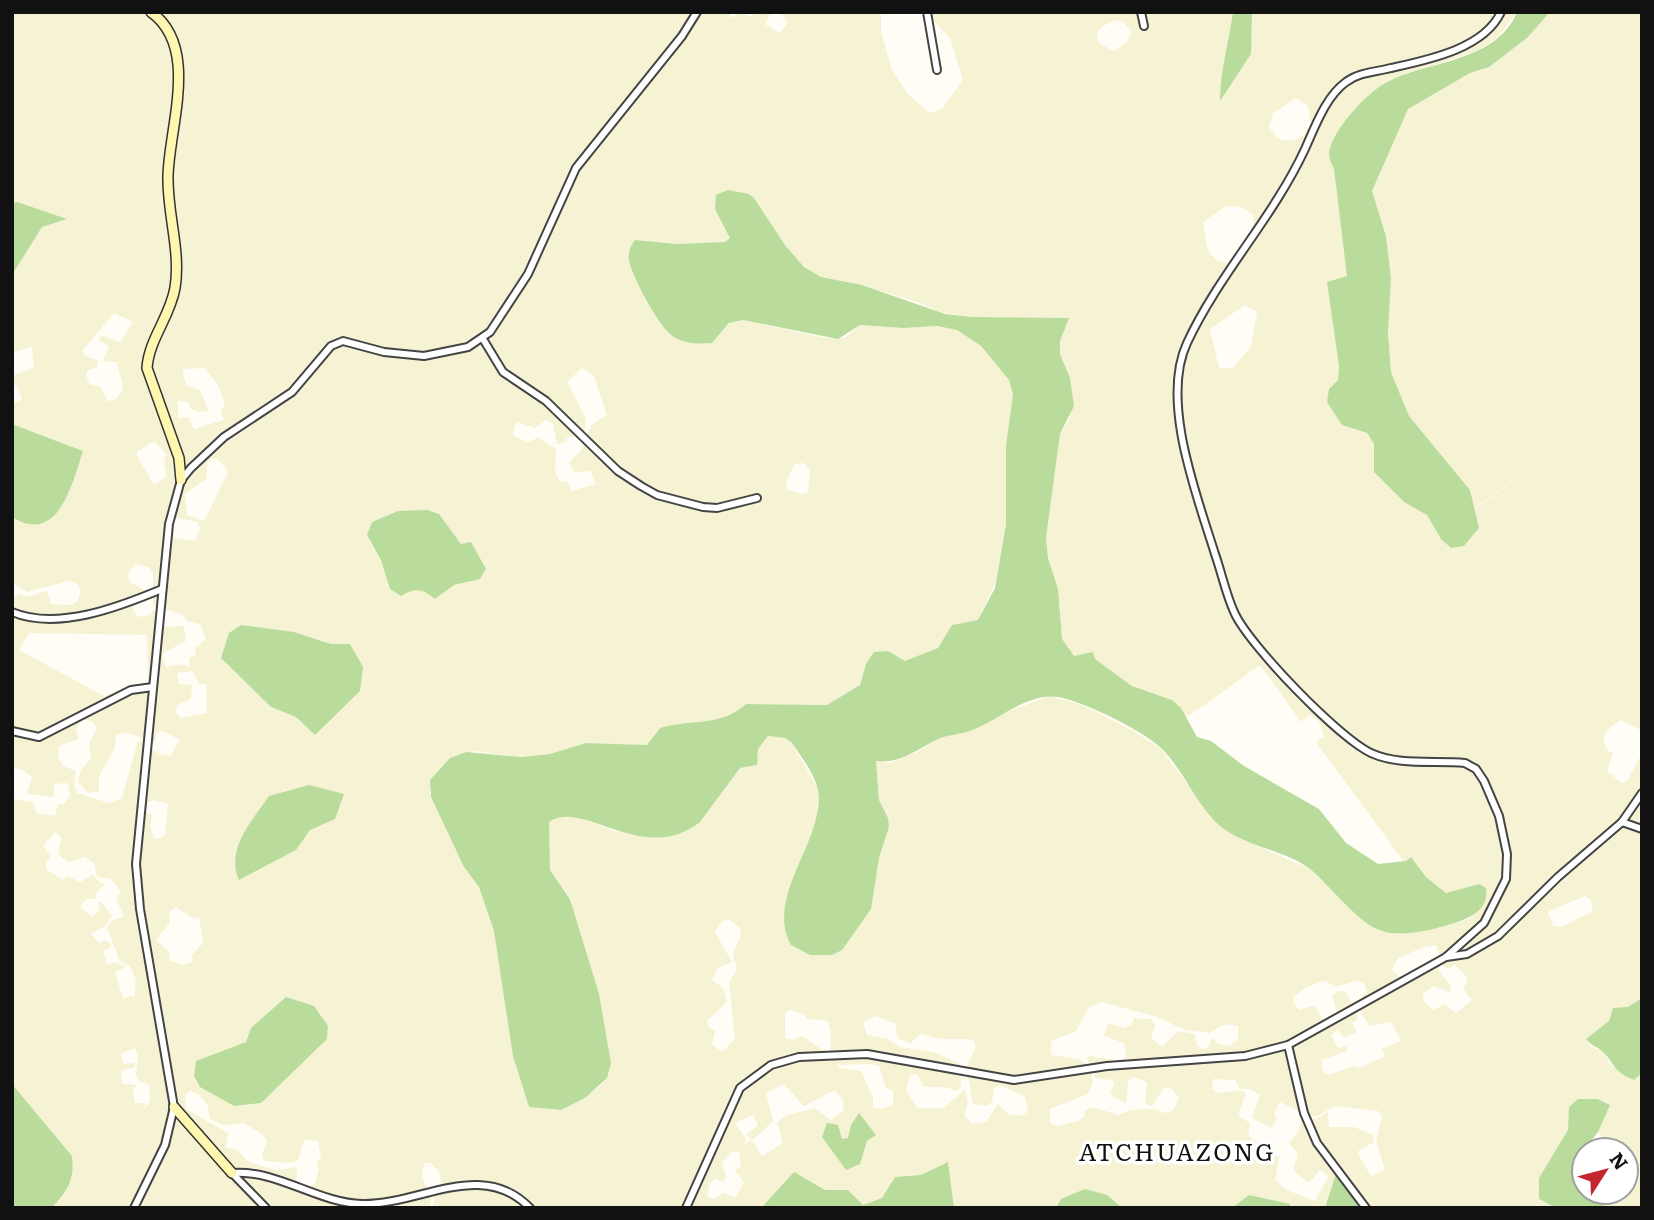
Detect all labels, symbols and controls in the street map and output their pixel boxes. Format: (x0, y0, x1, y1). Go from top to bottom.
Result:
district label: ATCHUAZONG (1079, 1133, 1275, 1168)
north arrow (1570, 1136, 1640, 1206)
text: N (1604, 1146, 1636, 1175)

